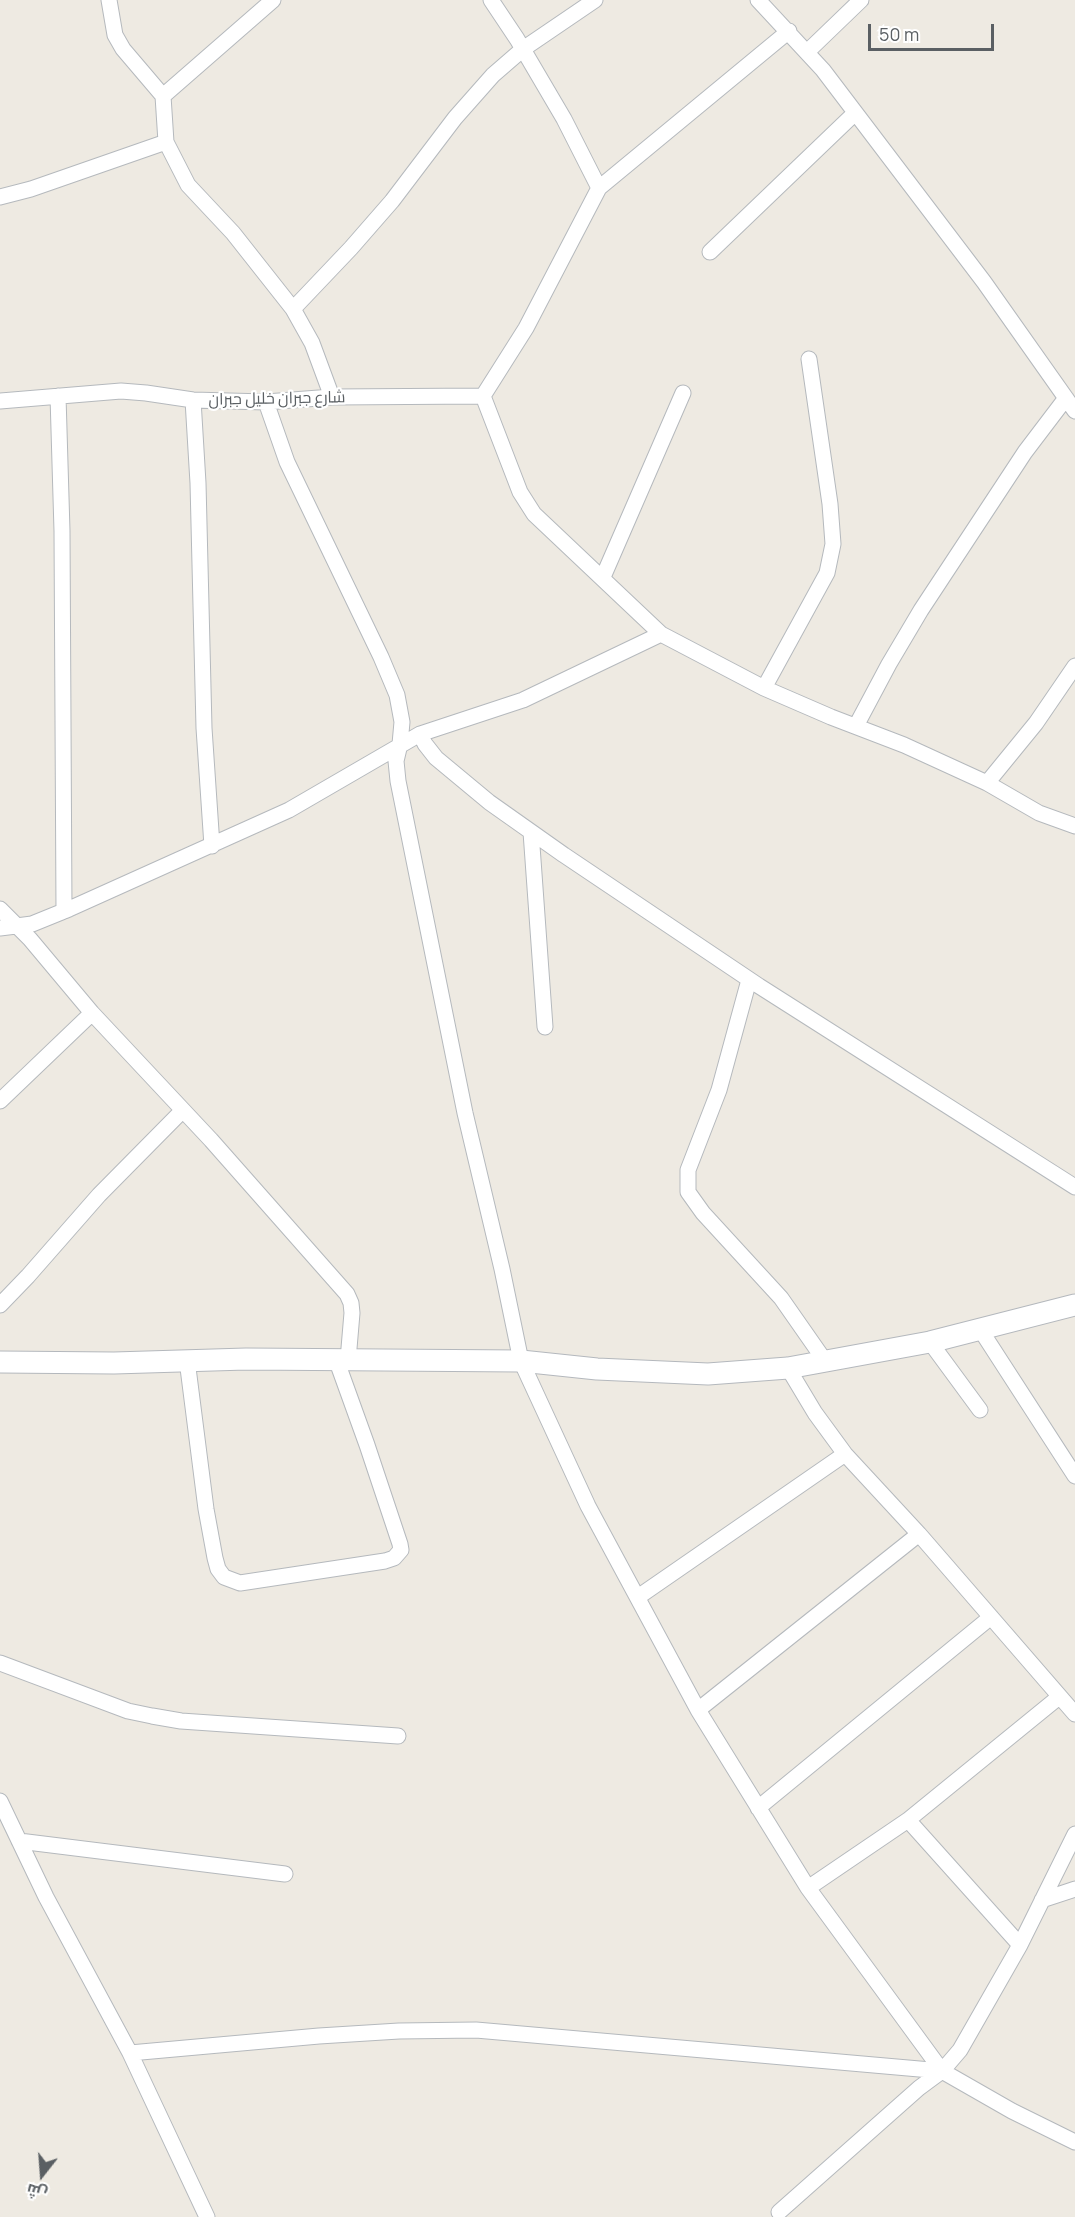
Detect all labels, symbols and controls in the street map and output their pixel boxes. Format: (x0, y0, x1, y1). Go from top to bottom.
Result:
scale bar (871, 12, 997, 50)
text: 50 m (879, 22, 919, 46)
street label: شارع جبران خليل جبران (208, 388, 346, 410)
north arrow (12, 2145, 72, 2205)
text: ش (24, 2179, 50, 2206)

